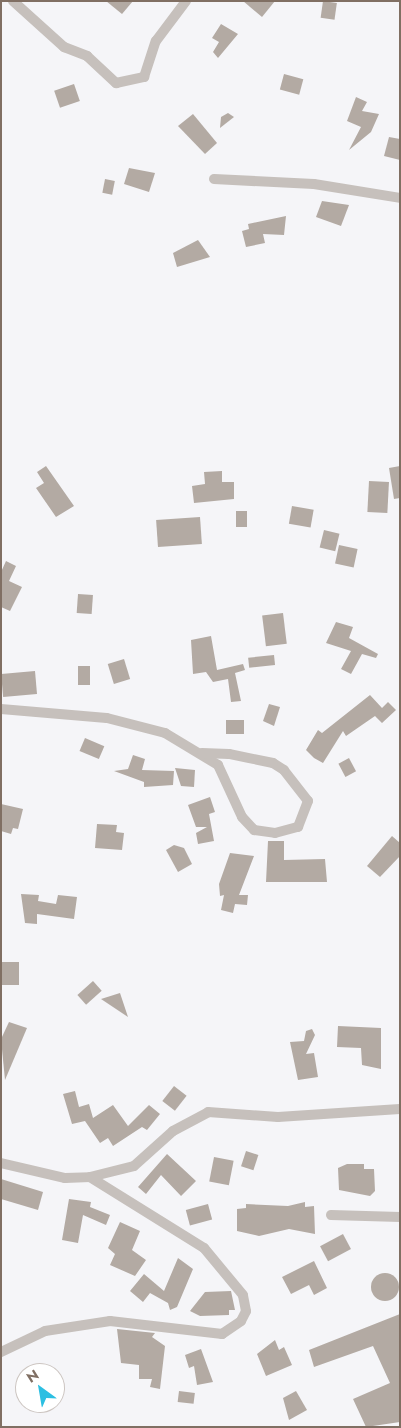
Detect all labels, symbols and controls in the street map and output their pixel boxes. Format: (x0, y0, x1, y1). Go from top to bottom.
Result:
north arrow (15, 1363, 65, 1413)
text: N (23, 1365, 43, 1388)

